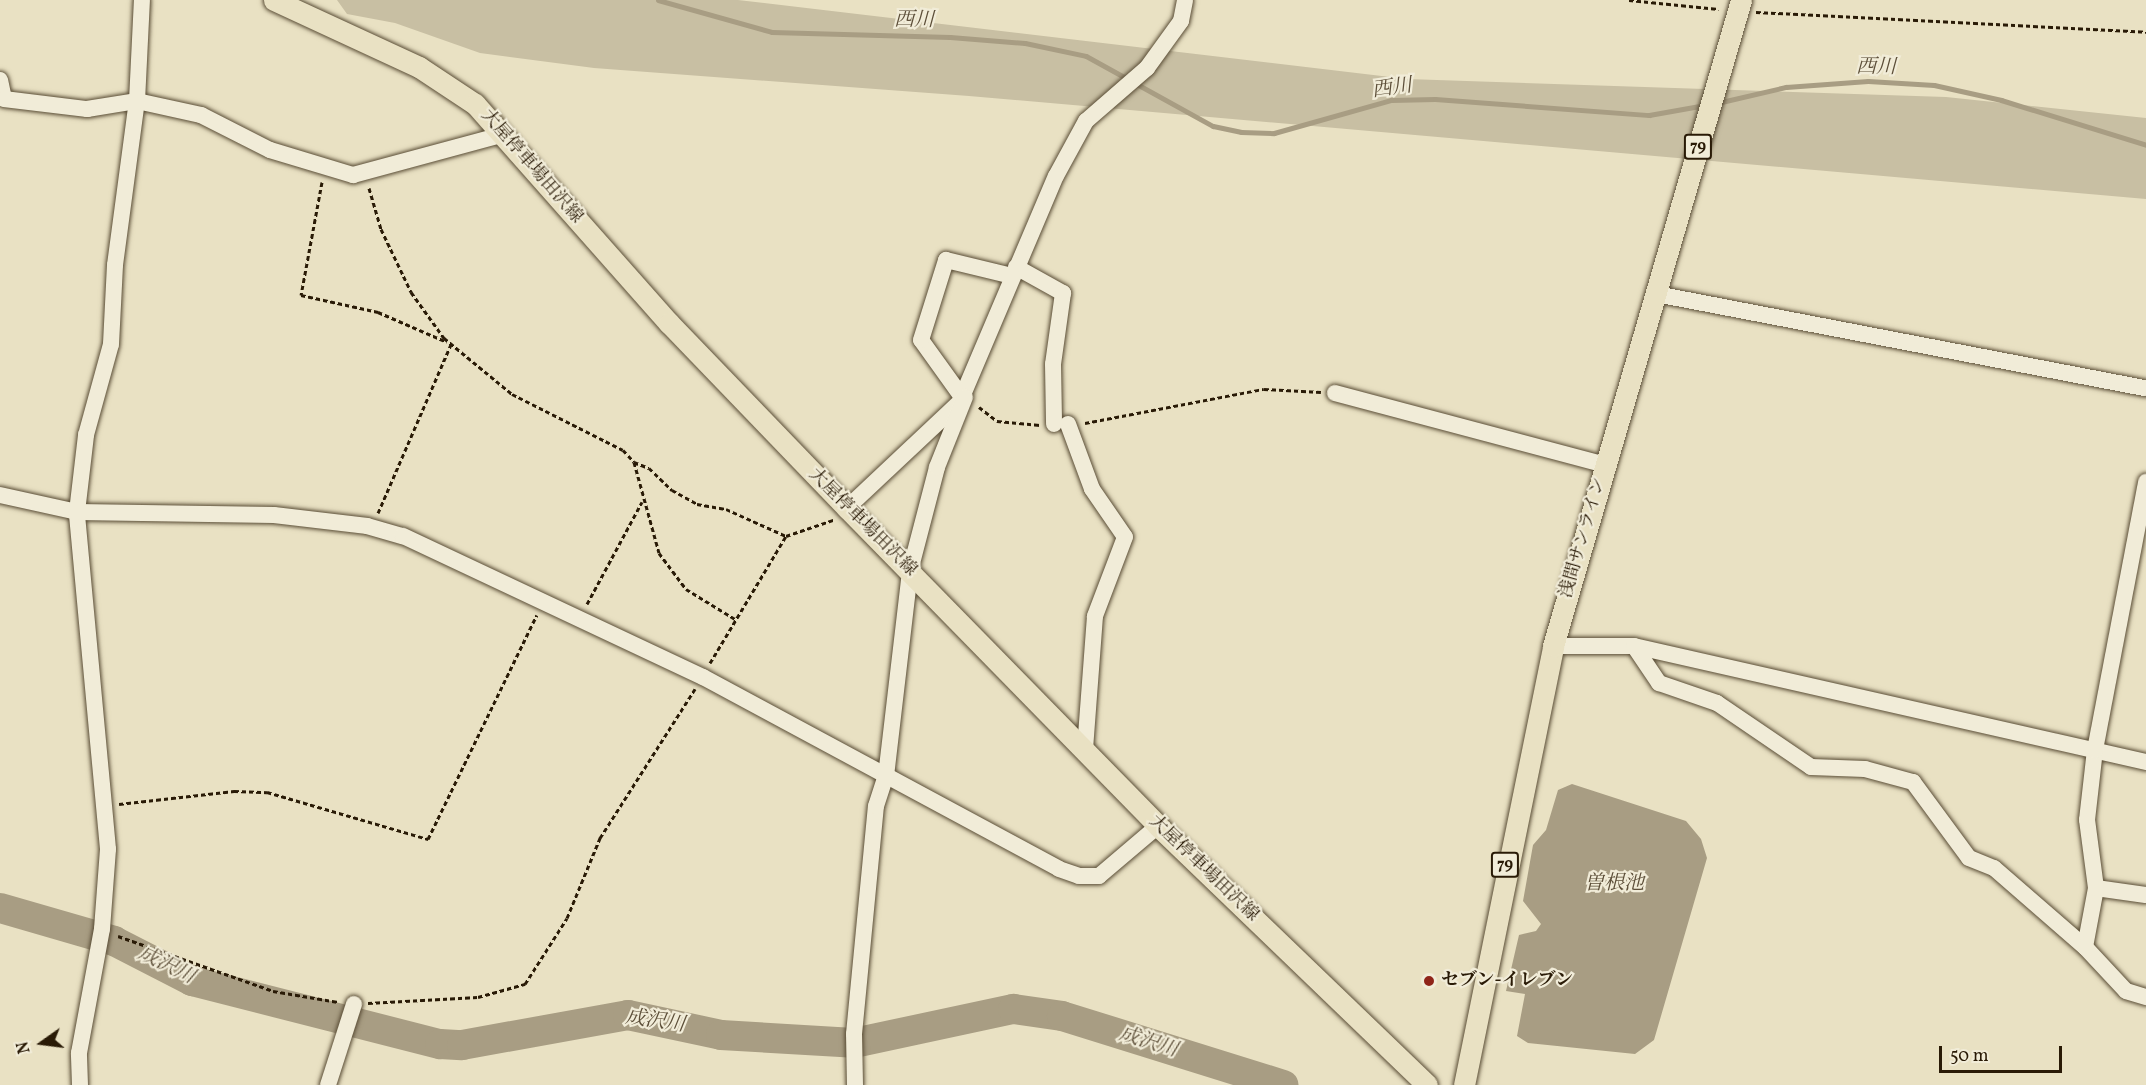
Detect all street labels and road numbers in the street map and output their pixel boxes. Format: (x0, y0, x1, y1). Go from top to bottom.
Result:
street label: 大屋停車場田沢線 (476, 106, 586, 228)
road number: 79 (1683, 134, 1713, 160)
street label: 大屋停車場田沢線 (803, 464, 921, 582)
street label: 浅間サンライン (1556, 474, 1612, 602)
street label: 大屋停車場田沢線 (1144, 811, 1262, 927)
road number: 79 (1490, 852, 1520, 878)

